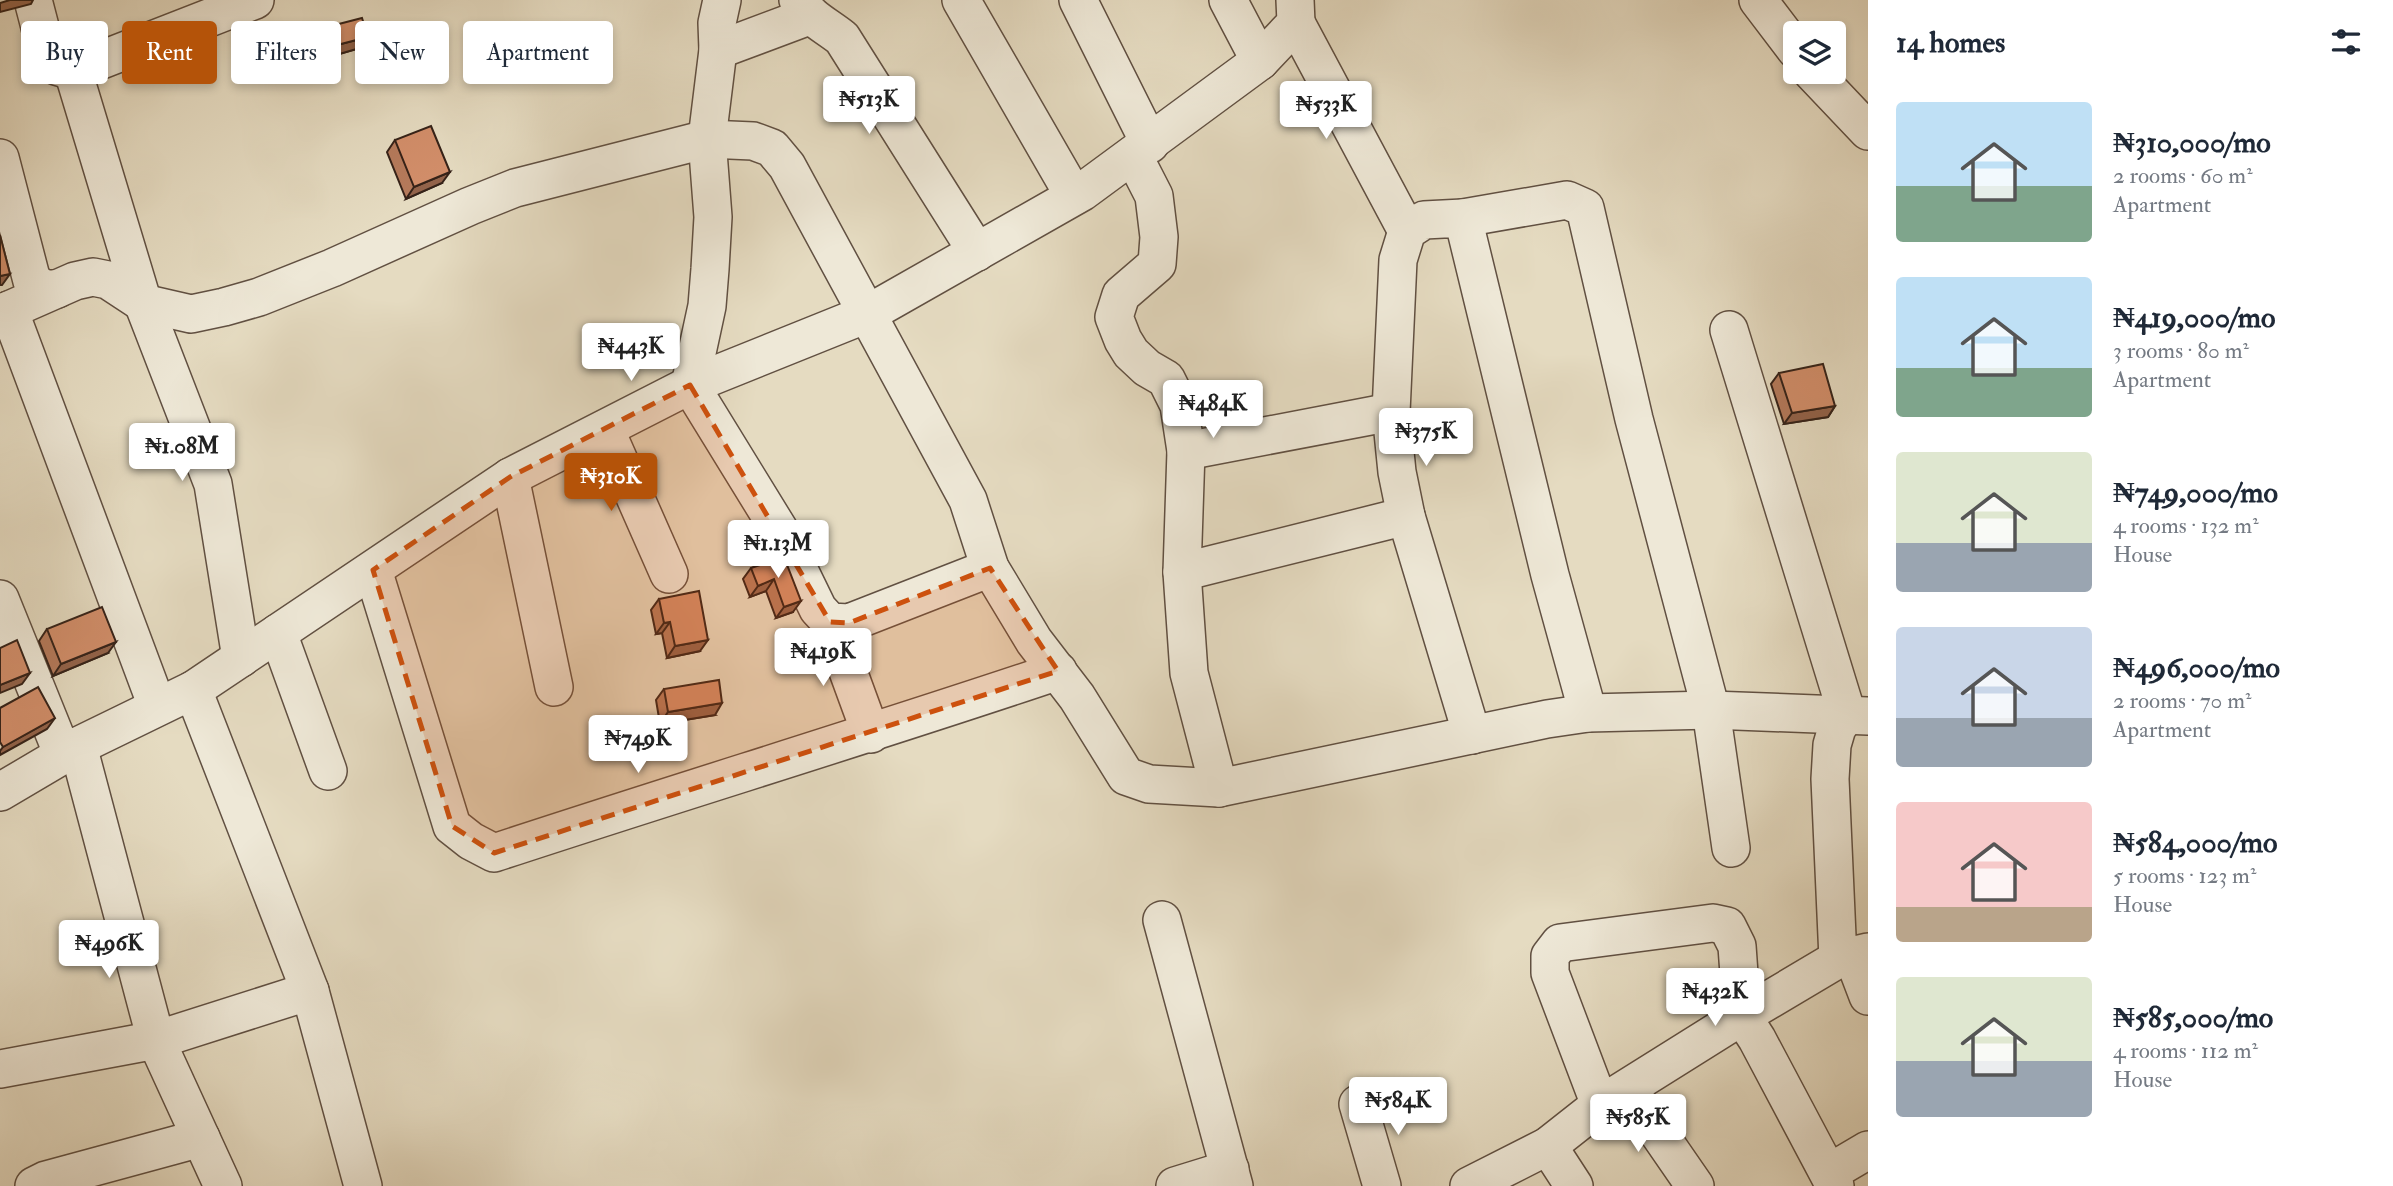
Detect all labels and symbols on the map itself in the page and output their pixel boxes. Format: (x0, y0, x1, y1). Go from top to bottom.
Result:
pin: ₦513K (820, 76, 918, 136)
pin: ₦533K (1277, 82, 1375, 141)
pin: ₦443K (582, 324, 680, 383)
pin: ₦484K (1164, 380, 1262, 440)
pin: ₦375K (1377, 408, 1475, 468)
pin: ₦1.08M (125, 424, 239, 483)
pin: ₦310K (562, 454, 660, 513)
pin: ₦1.13M (721, 520, 835, 580)
pin: ₦419K (774, 628, 872, 688)
pin: ₦749K (589, 716, 687, 775)
pin: ₦496K (60, 920, 158, 980)
pin: ₦432K (1666, 968, 1764, 1028)
pin: ₦584K (1349, 1078, 1447, 1137)
pin: ₦585K (1589, 1094, 1687, 1154)

